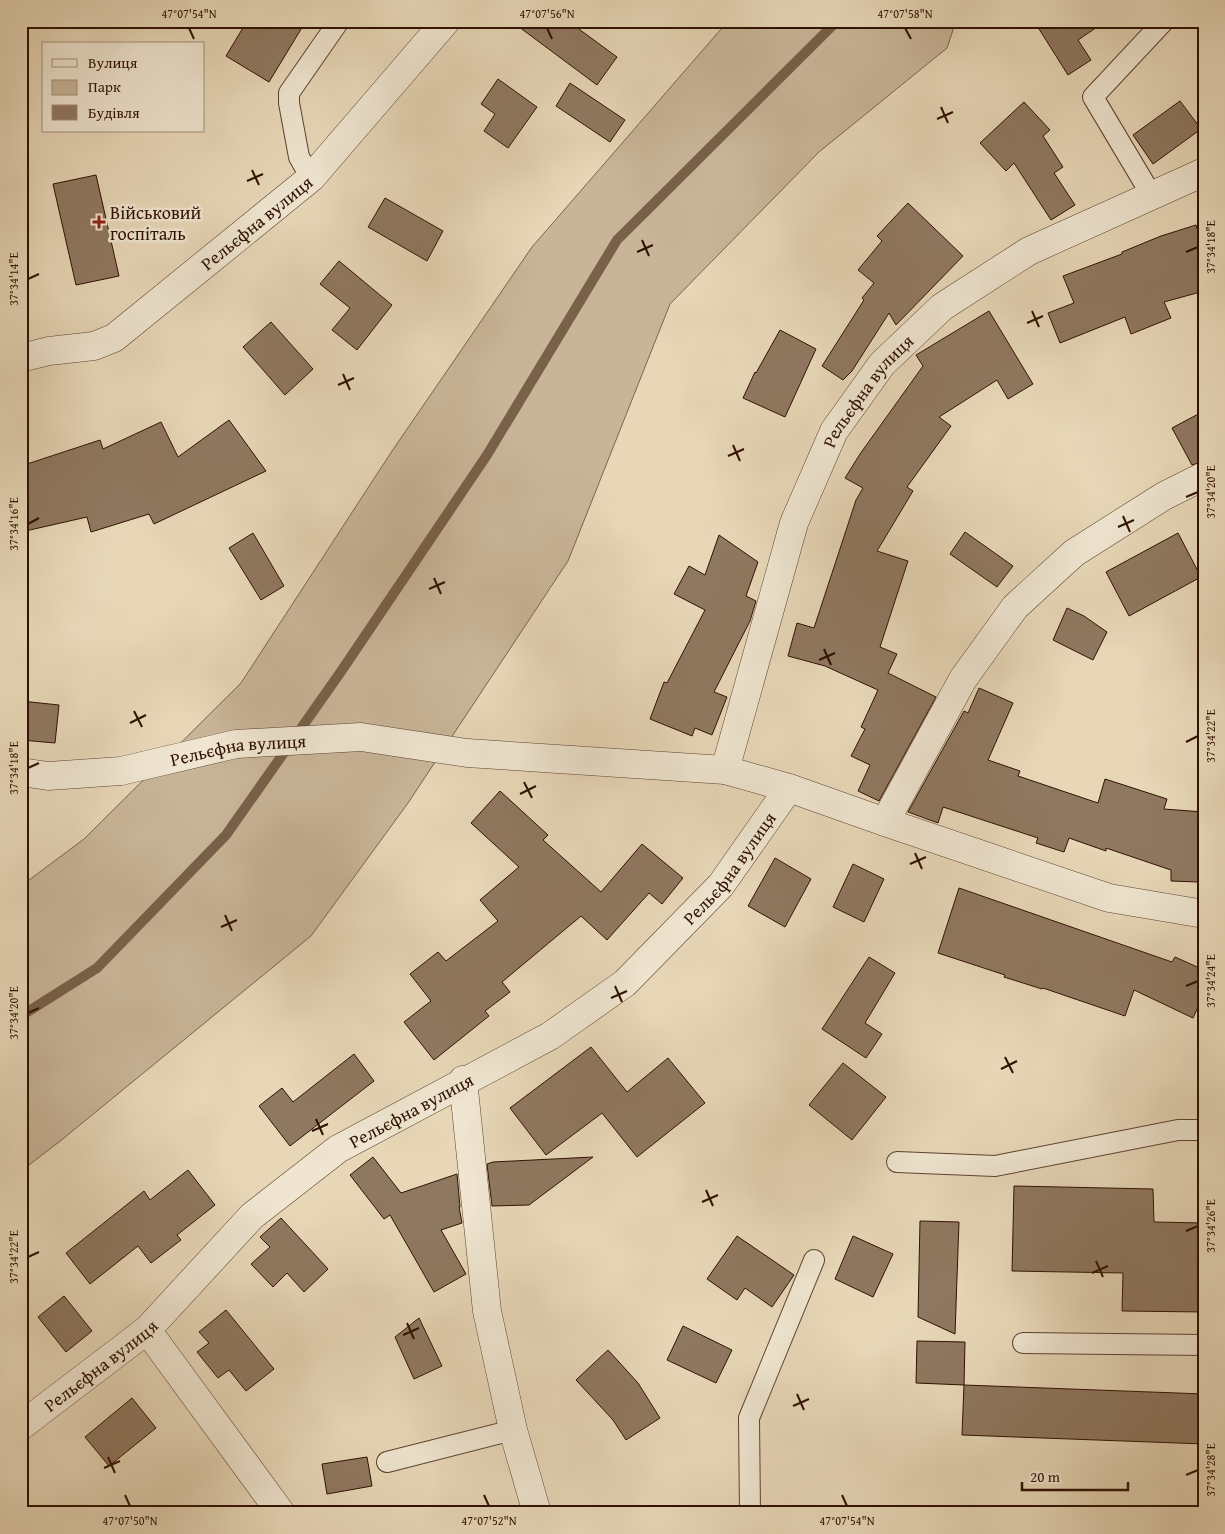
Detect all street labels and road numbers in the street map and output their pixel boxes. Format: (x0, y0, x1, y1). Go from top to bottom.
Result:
street label: Рельєфна вулиця (194, 169, 318, 276)
street label: Рельєфна вулиця (815, 328, 919, 452)
street label: Рельєфна вулиця (167, 727, 307, 773)
street label: Рельєфна вулиця (676, 806, 782, 930)
street label: Рельєфна вулиця (344, 1066, 478, 1154)
street label: Рельєфна вулиця (38, 1313, 164, 1418)

